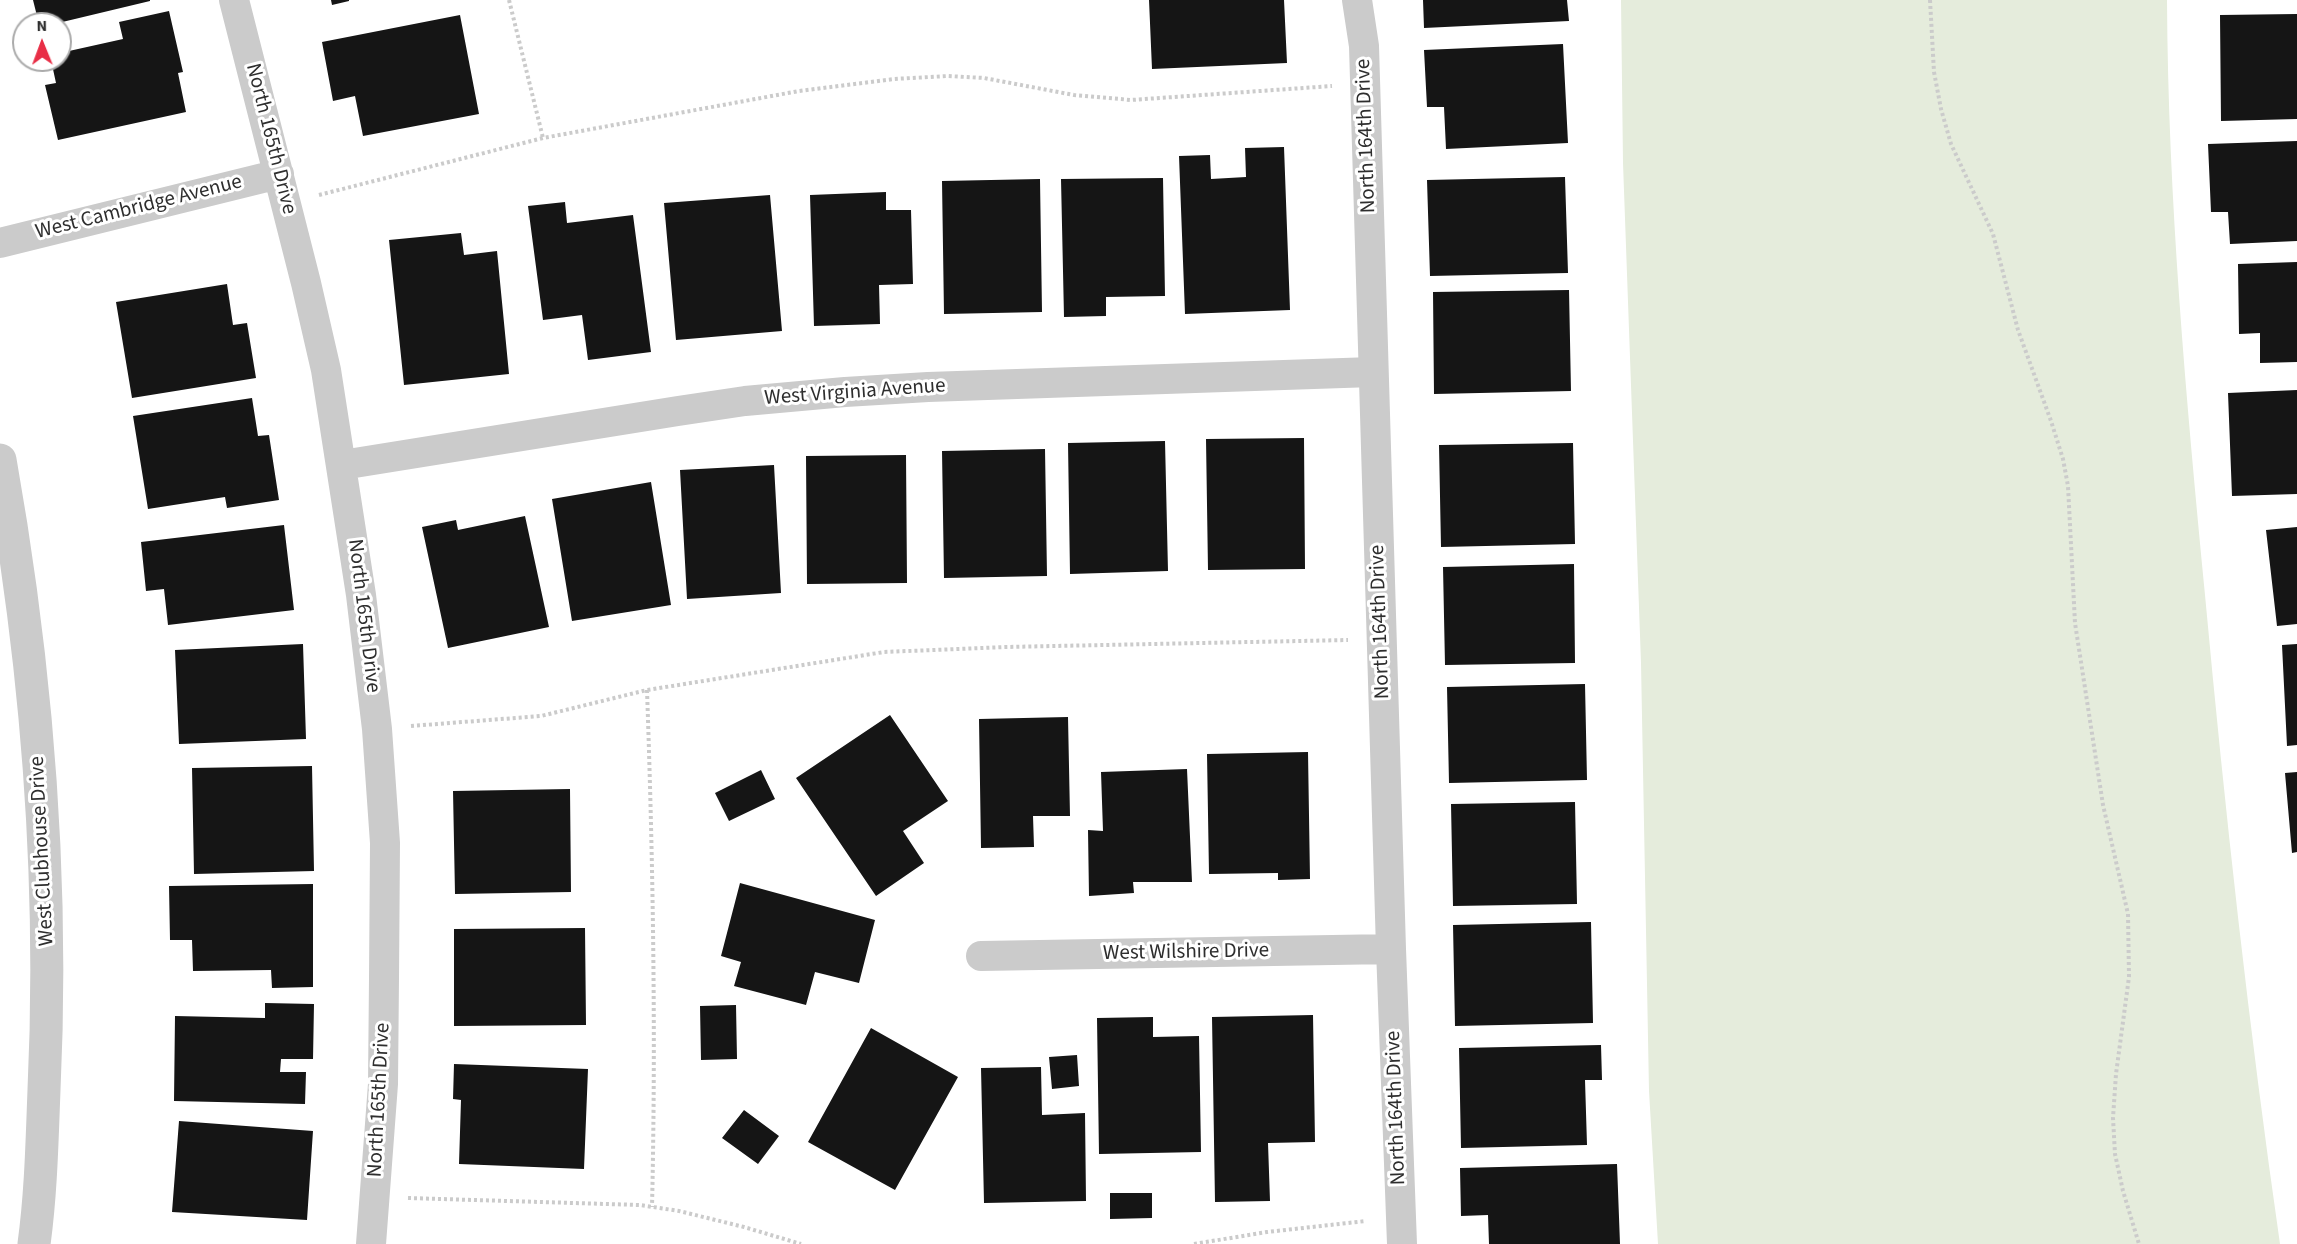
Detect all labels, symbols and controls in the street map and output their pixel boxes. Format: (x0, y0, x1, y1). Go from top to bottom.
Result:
north arrow (12, 12, 72, 72)
text: N (36, 15, 47, 37)
street label: North 164th Drive (1352, 58, 1382, 214)
street label: North 165th Drive (239, 61, 301, 217)
street label: West Cambridge Avenue (33, 170, 245, 246)
street label: West Virginia Avenue (764, 374, 946, 412)
street label: North 165th Drive (341, 538, 385, 694)
street label: North 164th Drive (1366, 544, 1396, 700)
street label: West Clubhouse Drive (25, 755, 61, 947)
street label: West Wilshire Drive (1103, 939, 1269, 967)
street label: North 165th Drive (363, 1022, 397, 1178)
street label: North 164th Drive (1382, 1030, 1412, 1186)

